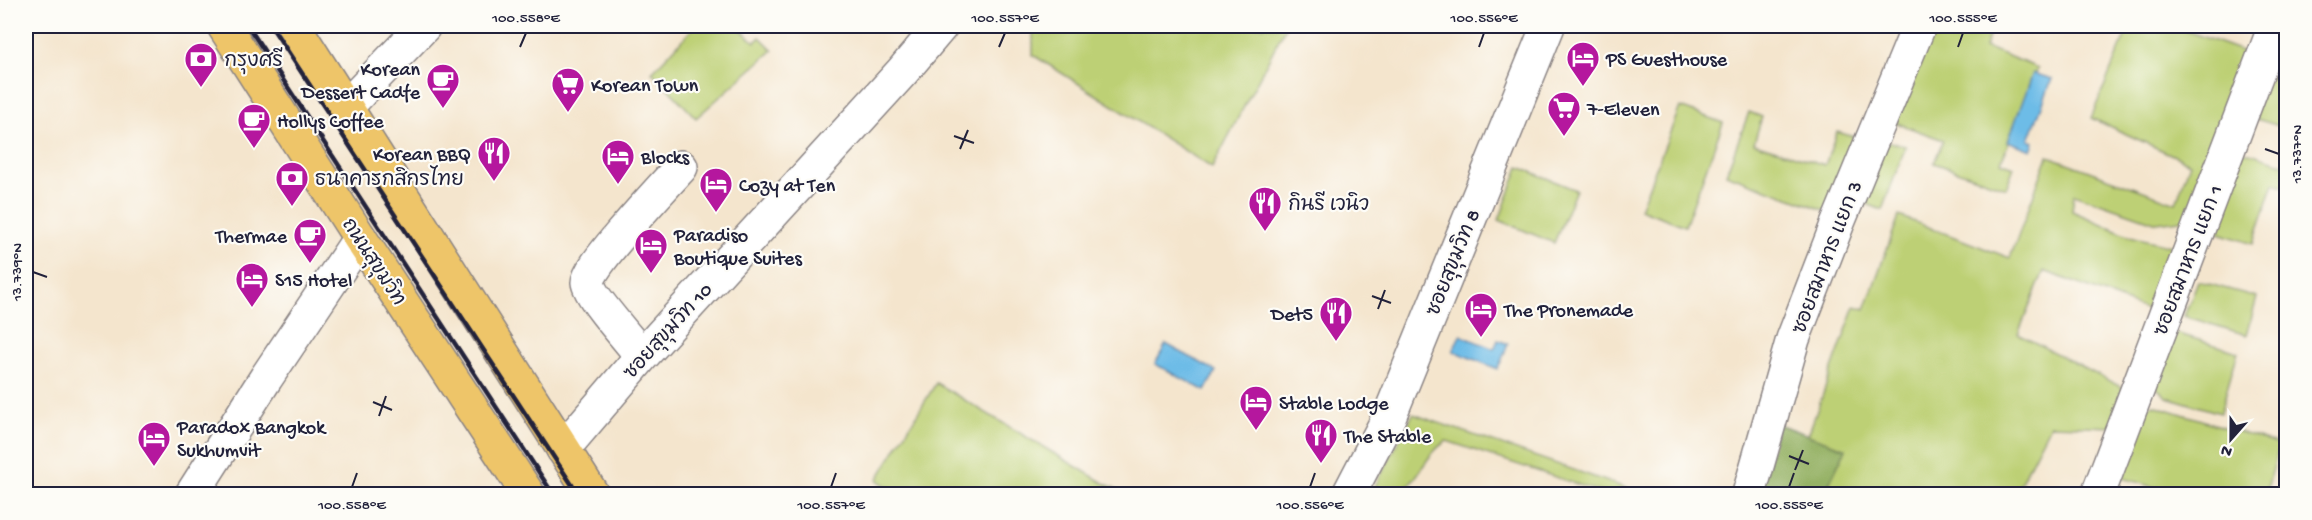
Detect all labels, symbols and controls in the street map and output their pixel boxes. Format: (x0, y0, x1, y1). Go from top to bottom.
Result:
text: 100.558°E (491, 10, 561, 28)
text: 100.557°E (970, 10, 1039, 28)
text: 100.556°E (1449, 10, 1518, 28)
text: 100.555°E (1928, 10, 1997, 28)
hotel icon: PS Guesthouse (1565, 40, 1601, 87)
bank icon: กรุงศรี (183, 41, 219, 88)
place label: กรุงศรี (224, 47, 283, 75)
place label: PS Guesthouse (1605, 50, 1728, 73)
place label: Korean Dessert Cadfe (300, 60, 421, 106)
cafe icon: Korean Dessert Cadfe (425, 62, 461, 109)
supermarket icon: Korean Town (550, 66, 586, 113)
place label: Korean Town (591, 76, 699, 99)
supermarket icon: 7-Eleven (1546, 90, 1582, 137)
place label: 7-Eleven (1586, 100, 1660, 123)
cafe icon: Hollys Coffee (236, 102, 272, 149)
place label: Hollys Coffee (277, 112, 384, 135)
text: 13.737°N (2289, 125, 2307, 184)
restaurant icon: Korean BBQ (476, 135, 512, 182)
hotel icon: Blocks (600, 138, 636, 185)
place label: Korean BBQ (373, 145, 471, 168)
place label: Blocks (640, 148, 690, 171)
bank icon: ธนาคารกสิกรไทย (274, 160, 310, 207)
place label: ธนาคารกสิกรไทย (315, 165, 464, 193)
hotel icon: Cozy at Ten (698, 166, 734, 213)
place label: Cozy at Ten (739, 176, 836, 199)
street label: ซอยสมาหาร แยก 3 (1790, 179, 1869, 338)
street label: ซอยสมาหาร แยก 1 (2151, 183, 2230, 340)
restaurant icon: กินรี เวนิว (1247, 185, 1283, 232)
place label: กินรี เวนิว (1288, 191, 1369, 218)
street label: ซอยสุขุมวิท 8 (1420, 205, 1488, 320)
street label: ถนนสุขุมวิท (334, 213, 412, 312)
cafe icon: Thermae (292, 217, 328, 264)
place label: Paradiso Boutique Suites (673, 226, 802, 272)
place label: Thermae (215, 227, 288, 250)
hotel icon: Paradiso Boutique Suites (633, 227, 669, 274)
text: 13.739°N (9, 243, 27, 302)
hotel icon: S15 Hotel (234, 261, 270, 308)
place label: S15 Hotel (275, 271, 352, 294)
street label: ซอยสุขุมวิท 10 (617, 277, 719, 386)
hotel icon: The Pronemade (1463, 291, 1499, 338)
restaurant icon: Det5 (1318, 295, 1354, 342)
place label: The Pronemade (1503, 301, 1634, 324)
place label: Det5 (1269, 305, 1313, 328)
hotel icon: Stable Lodge (1238, 384, 1274, 431)
place label: Stable Lodge (1279, 394, 1389, 417)
north arrow (2201, 409, 2261, 469)
restaurant icon: The Stable (1303, 417, 1339, 464)
place label: Paradox Bangkok Sukhumvit (176, 418, 327, 464)
hotel icon: Paradox Bangkok Sukhumvit (136, 420, 172, 467)
place label: The Stable (1343, 427, 1432, 450)
text: N (2218, 439, 2235, 460)
text: 100.558°E (317, 497, 387, 515)
text: 100.557°E (796, 497, 865, 515)
text: 100.556°E (1275, 497, 1344, 515)
text: 100.555°E (1754, 497, 1823, 515)

